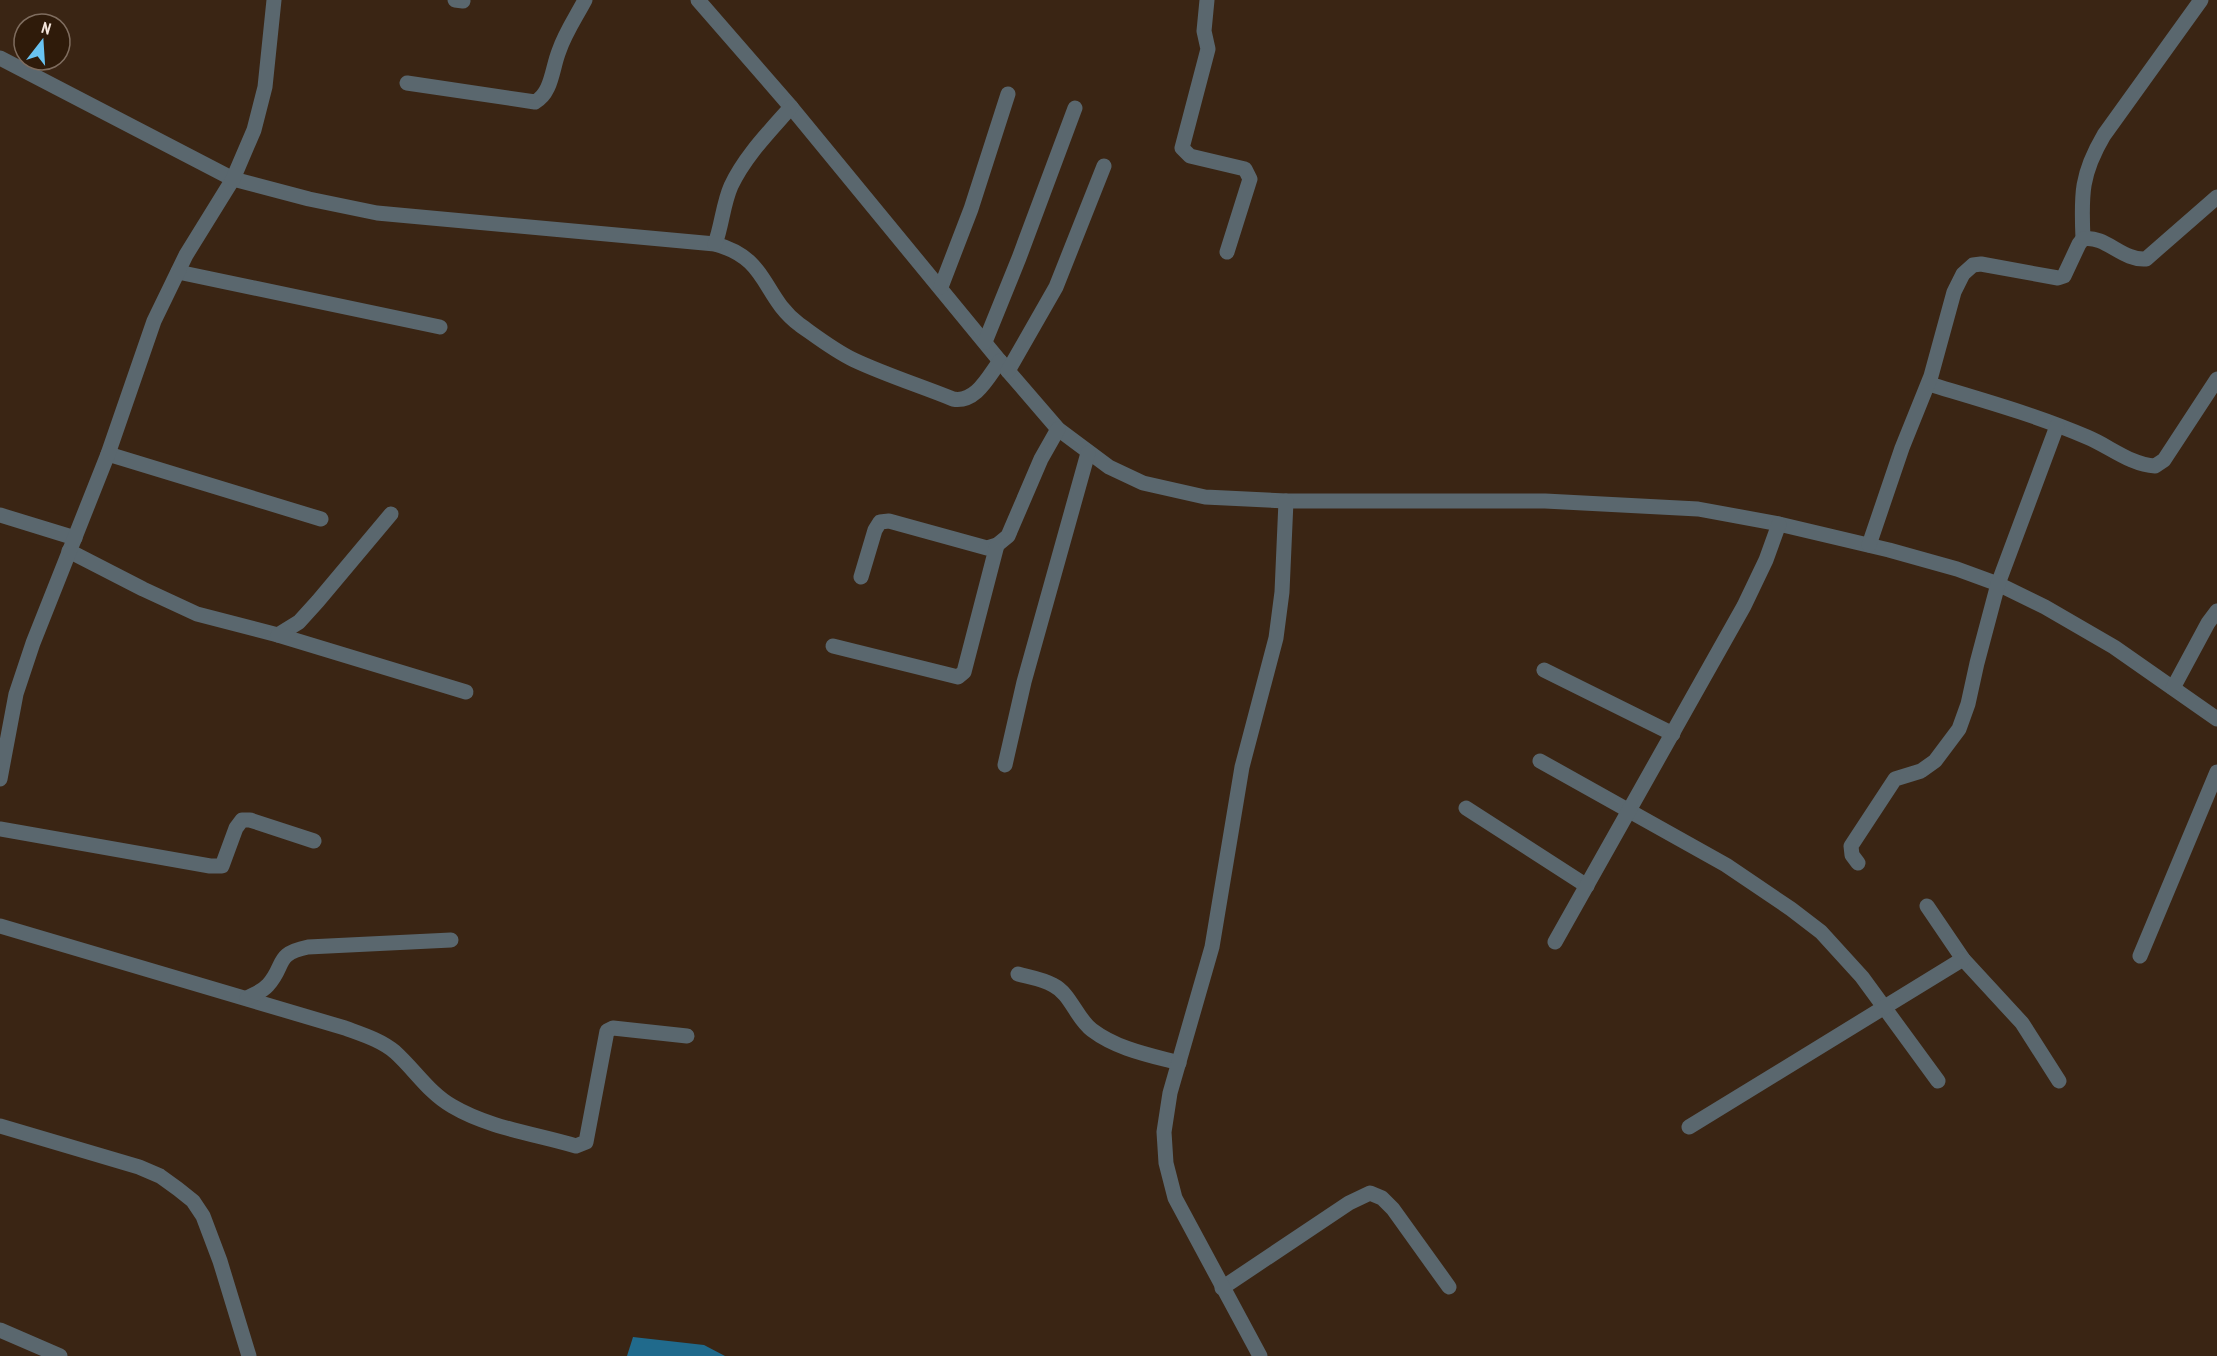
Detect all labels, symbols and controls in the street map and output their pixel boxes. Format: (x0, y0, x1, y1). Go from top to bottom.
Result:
north arrow (12, 12, 72, 72)
text: N (39, 17, 53, 38)

